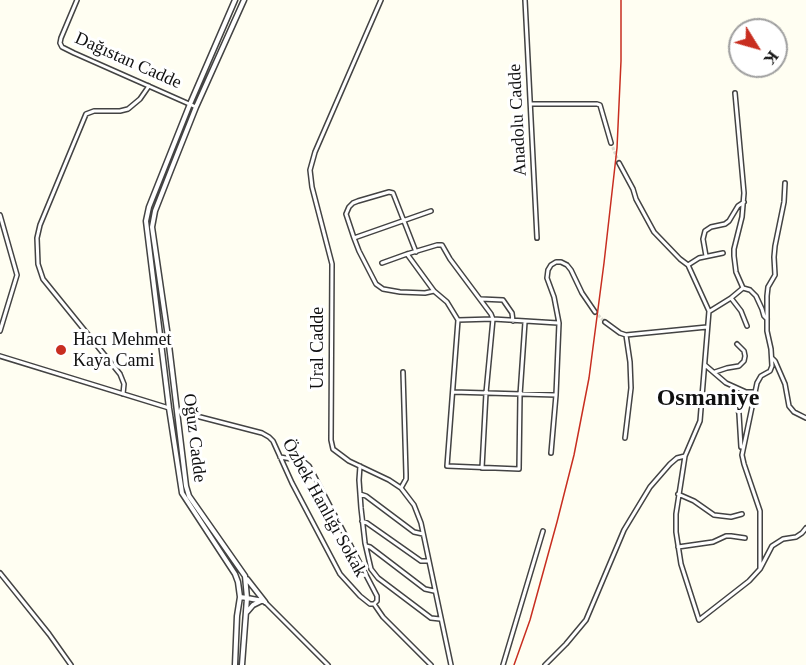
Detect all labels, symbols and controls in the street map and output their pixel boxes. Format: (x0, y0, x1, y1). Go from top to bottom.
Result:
north arrow (728, 18, 788, 78)
street label: Dağıstan Cadde (71, 28, 185, 94)
text: K (761, 48, 782, 68)
street label: Anadolu Cadde (504, 63, 532, 177)
street label: Ural Cadde (307, 307, 329, 389)
place label: Hacı Mehmet Kaya Cami (73, 329, 171, 372)
marker: Hacı Mehmet Kaya Cami (54, 343, 68, 357)
district label: Osmaniye (657, 385, 759, 413)
street label: Oğuz Cadde (178, 392, 210, 484)
street label: Özbek Hanlığı Sokak (277, 435, 371, 581)

